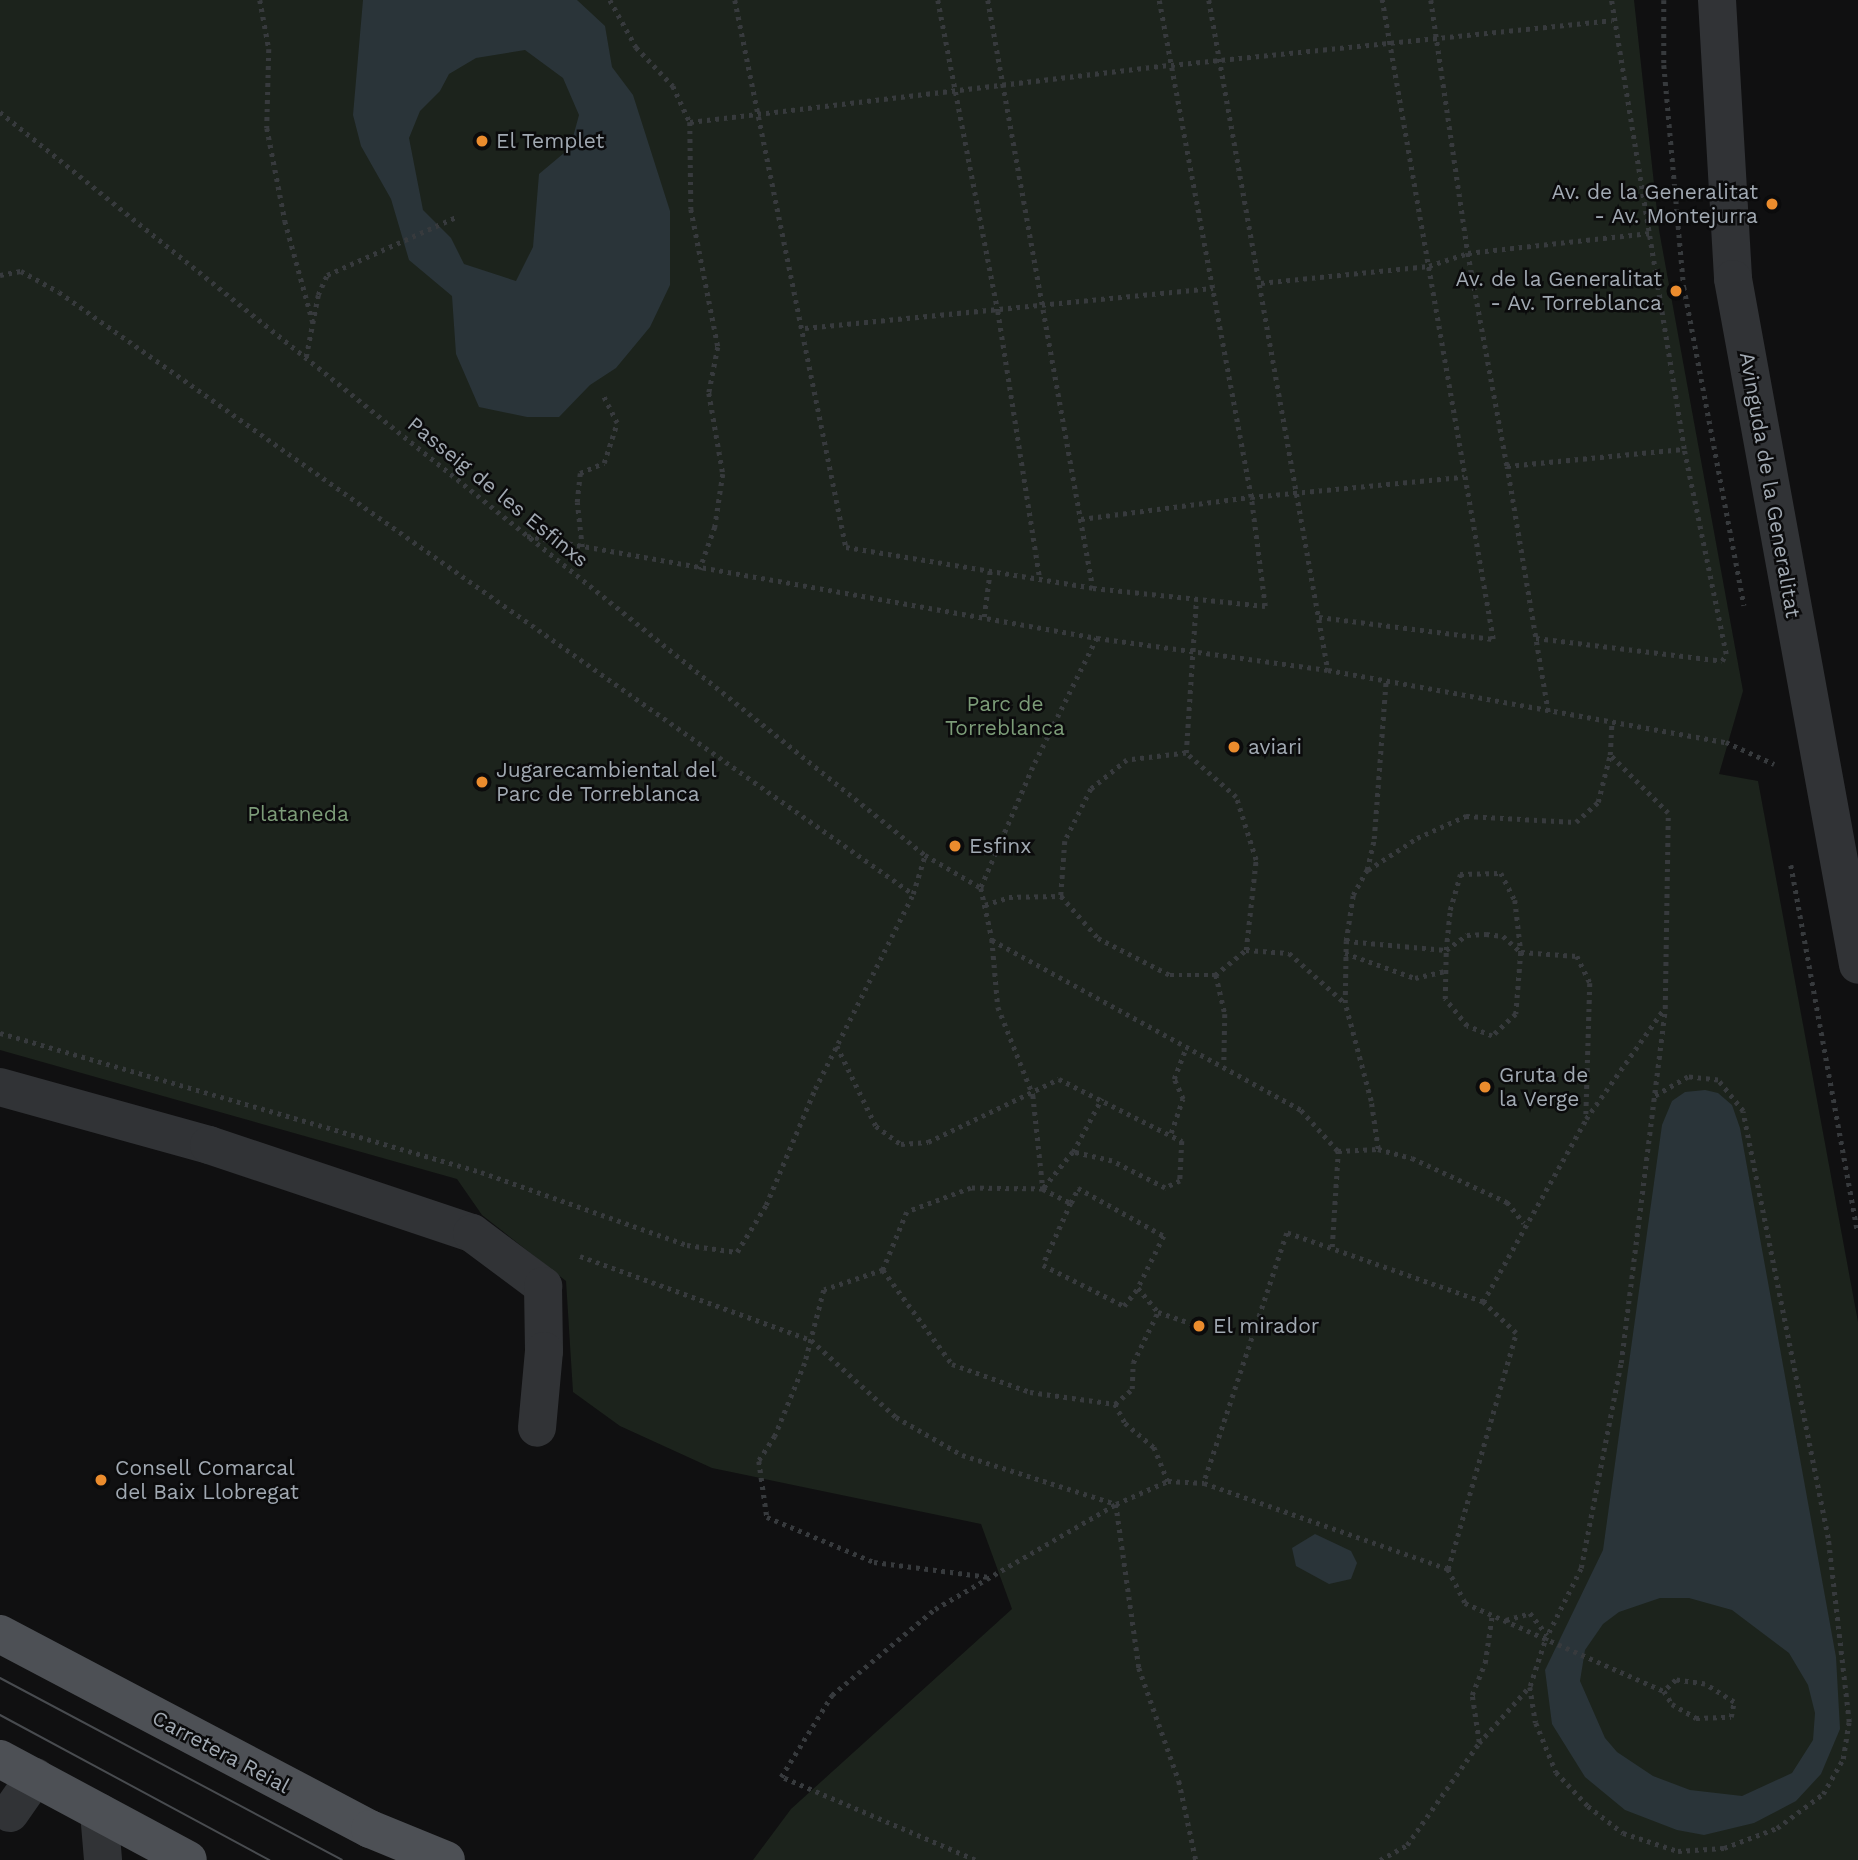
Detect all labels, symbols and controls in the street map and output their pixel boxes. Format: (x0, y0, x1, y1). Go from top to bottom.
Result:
place label: El Templet (496, 128, 606, 154)
marker: El Templet (474, 133, 490, 149)
place label: Av. de la Generalitat - Av. Montejurra (1551, 179, 1758, 229)
marker: Av. de la Generalitat - Av. Montejurra (1764, 196, 1780, 212)
place label: Av. de la Generalitat - Av. Torreblanca (1455, 266, 1662, 316)
marker: Av. de la Generalitat - Av. Torreblanca (1668, 283, 1684, 299)
street label: Avinguda de la Generalitat (1734, 350, 1806, 620)
street label: Passeig de les Esfinxs (402, 411, 594, 573)
park label: Parc de Torreblanca (945, 691, 1065, 741)
place label: aviari (1248, 734, 1302, 760)
marker: aviari (1226, 739, 1242, 755)
place label: Jugarecambiental del Parc de Torreblanca (496, 757, 717, 807)
marker: Jugarecambiental del Parc de Torreblanca (474, 774, 490, 790)
park label: Plataneda (247, 801, 349, 827)
place label: Esfinx (969, 833, 1031, 859)
marker: Esfinx (947, 838, 963, 854)
place label: Gruta de la Verge (1499, 1062, 1589, 1112)
marker: Gruta de la Verge (1477, 1079, 1493, 1095)
place label: El mirador (1213, 1313, 1320, 1339)
marker: El mirador (1191, 1318, 1207, 1334)
place label: Consell Comarcal del Baix Llobregat (115, 1455, 300, 1505)
marker: Consell Comarcal del Baix Llobregat (93, 1472, 109, 1488)
street label: Carretera Reial (148, 1705, 294, 1799)

